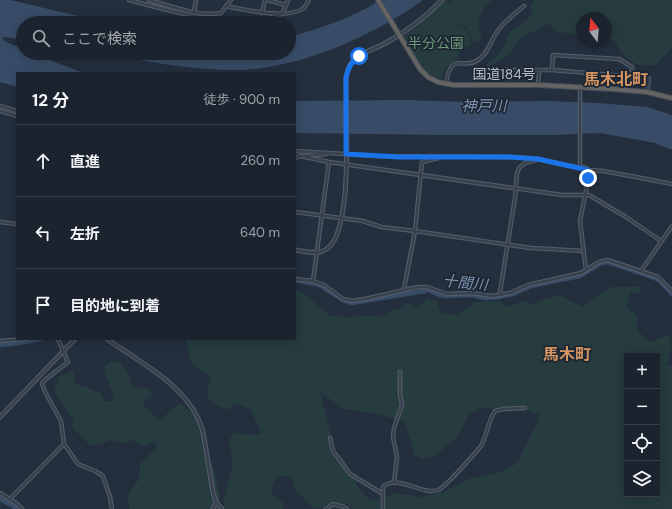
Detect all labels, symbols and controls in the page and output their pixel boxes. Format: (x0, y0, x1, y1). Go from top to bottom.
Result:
north arrow (576, 12, 612, 48)
search box (16, 16, 296, 60)
icon: search (30, 27, 52, 49)
text: ここで検索 (62, 29, 137, 49)
park label: 半分公園 (408, 34, 464, 52)
route start (350, 47, 368, 65)
street label: 国道184号 (472, 65, 536, 83)
district label: 馬木北町 (584, 69, 648, 90)
text: 12 分 (32, 89, 69, 111)
text: 徒歩 · 900 m (204, 91, 280, 108)
water label: 神戸川 (461, 96, 508, 116)
icon: ahead (32, 150, 54, 172)
text: 直進 (70, 152, 100, 172)
text: 260 m (240, 152, 280, 169)
route end (579, 169, 597, 187)
icon: left (32, 222, 54, 244)
text: 左折 (70, 224, 100, 244)
text: 640 m (240, 224, 280, 241)
water label: 十間川 (442, 271, 490, 296)
icon: arrive (32, 294, 54, 316)
text: 目的地に到着 (70, 296, 160, 316)
district label: 馬木町 (543, 344, 591, 365)
map controls (624, 353, 660, 497)
button: + (624, 353, 660, 389)
button: − (624, 389, 660, 425)
button: locate (624, 425, 660, 461)
button: layers (624, 461, 660, 497)

